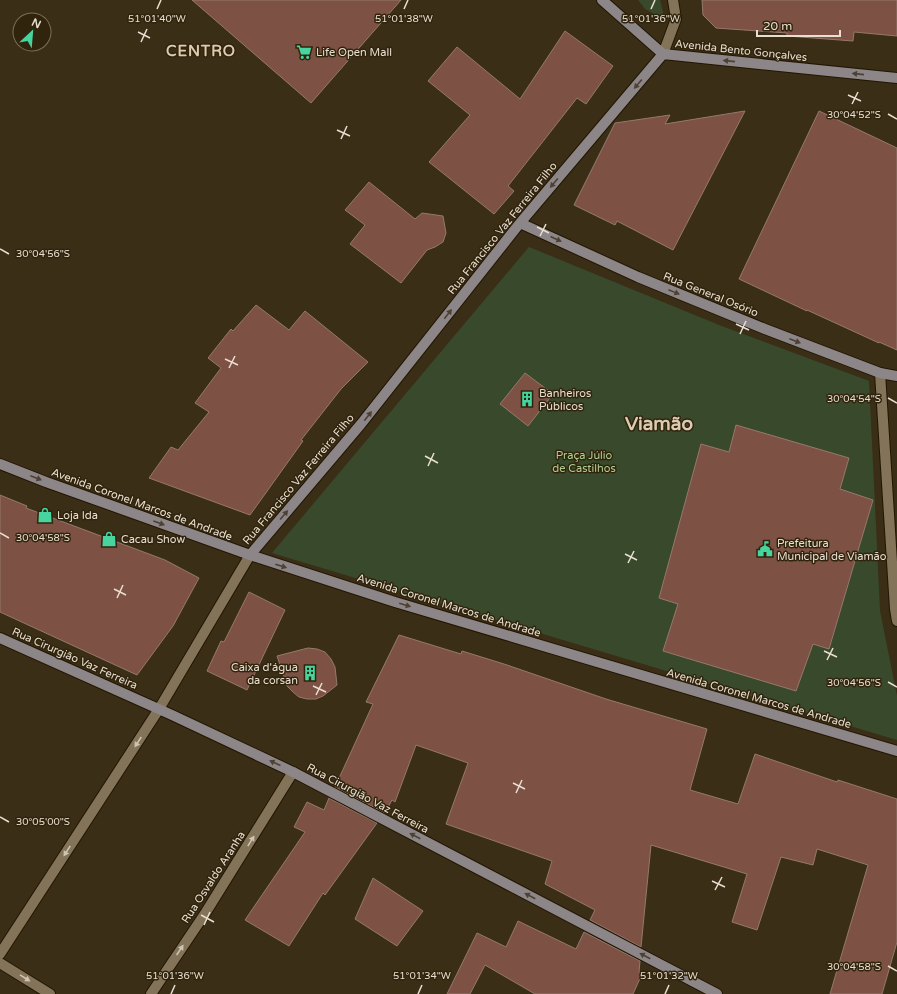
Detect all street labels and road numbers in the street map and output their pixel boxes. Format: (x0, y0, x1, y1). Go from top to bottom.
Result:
street label: Avenida Bento Gonçalves (674, 37, 808, 64)
street label: Rua Francisco Vaz Ferreira Filho (445, 159, 560, 297)
street label: Rua General Osório (661, 269, 761, 320)
street label: Rua Francisco Vaz Ferreira Filho (240, 411, 357, 547)
street label: Avenida Coronel Marcos de Andrade (50, 466, 234, 543)
street label: Avenida Coronel Marcos de Andrade (355, 571, 542, 640)
street label: Rua Cirurgião Vaz Ferreira (10, 625, 140, 692)
street label: Avenida Coronel Marcos de Andrade (665, 666, 853, 731)
street label: Rua Cirurgião Vaz Ferreira (305, 761, 431, 836)
street label: Rua Osvaldo Aranha (179, 829, 248, 926)

